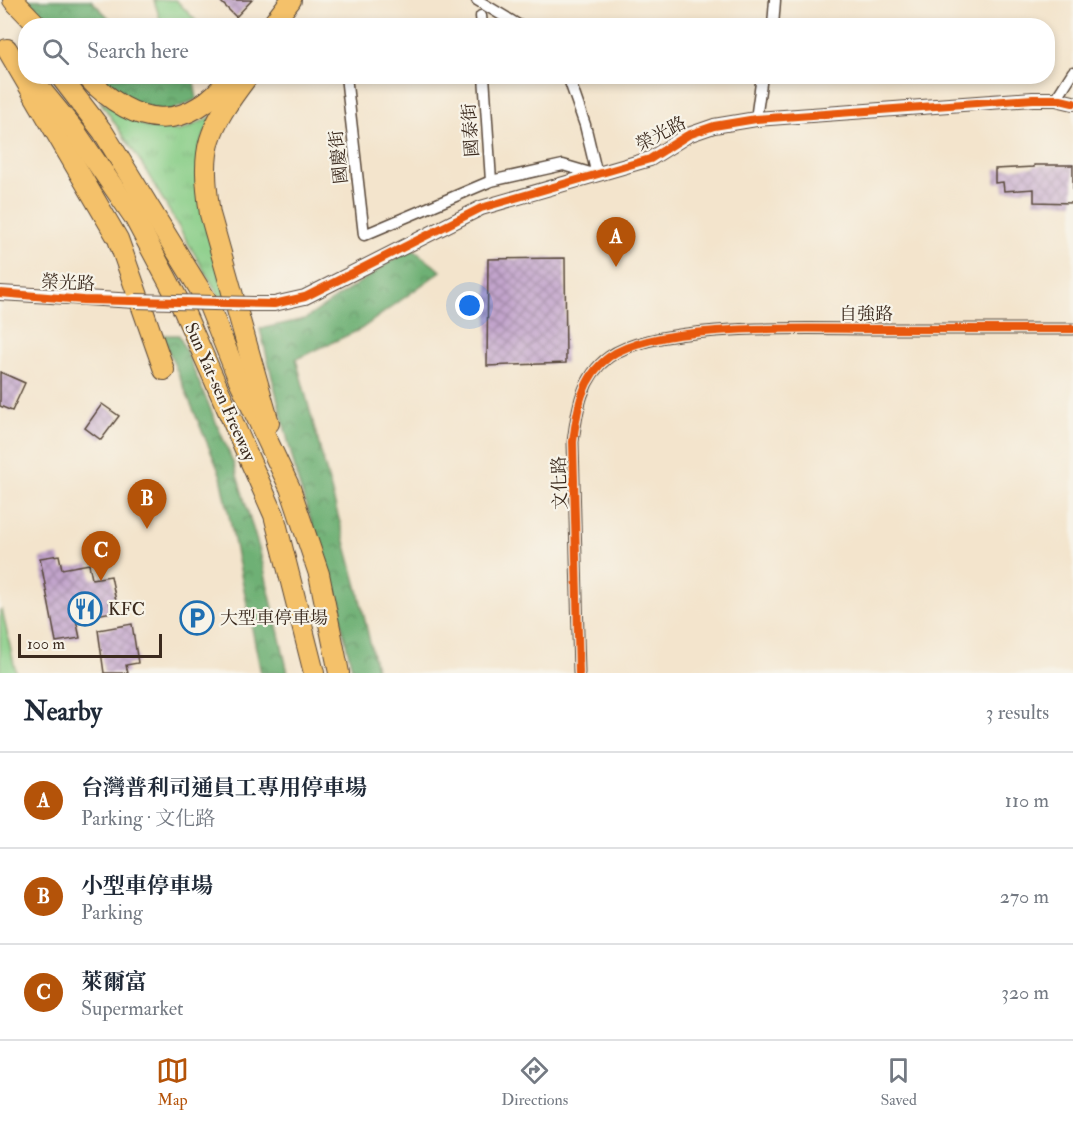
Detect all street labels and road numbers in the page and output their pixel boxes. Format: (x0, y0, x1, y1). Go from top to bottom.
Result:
street label: 國泰街 (458, 102, 484, 158)
street label: 榮光路 (632, 111, 690, 157)
street label: 國慶街 (325, 129, 353, 185)
street label: 榮光路 (40, 270, 96, 296)
street label: 自強路 (839, 303, 893, 326)
street label: Sun Yat-sen Freeway (179, 319, 261, 466)
street label: 文化路 (548, 456, 572, 510)

